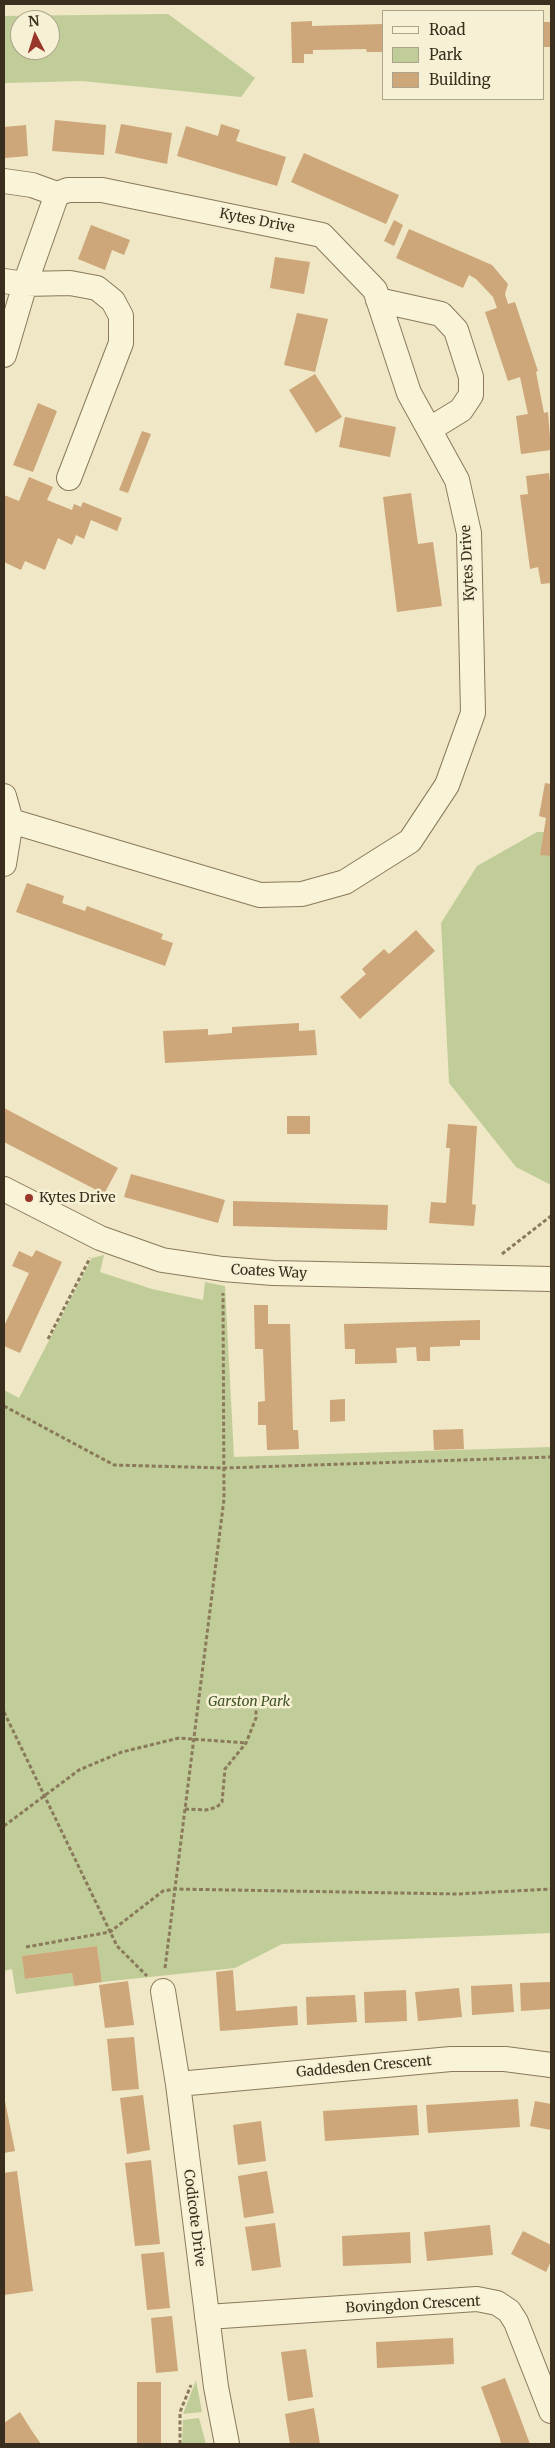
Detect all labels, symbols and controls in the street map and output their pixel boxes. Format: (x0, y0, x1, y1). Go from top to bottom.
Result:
north arrow (10, 10, 60, 60)
legend (382, 10, 545, 100)
text: N (27, 12, 40, 31)
text: Road (429, 20, 465, 39)
text: Park (429, 45, 462, 64)
text: Building (429, 70, 491, 89)
street label: Kytes Drive (218, 205, 296, 237)
street label: Kytes Drive (458, 524, 478, 602)
place label: Kytes Drive (39, 1190, 115, 1206)
marker: Kytes Drive (23, 1192, 35, 1204)
street label: Coates Way (230, 1262, 308, 1282)
park label: Garston Park (208, 1694, 290, 1710)
street label: Gaddesden Crescent (296, 2053, 432, 2081)
street label: Codicote Drive (180, 2168, 208, 2268)
street label: Bovingdon Crescent (345, 2293, 481, 2317)

